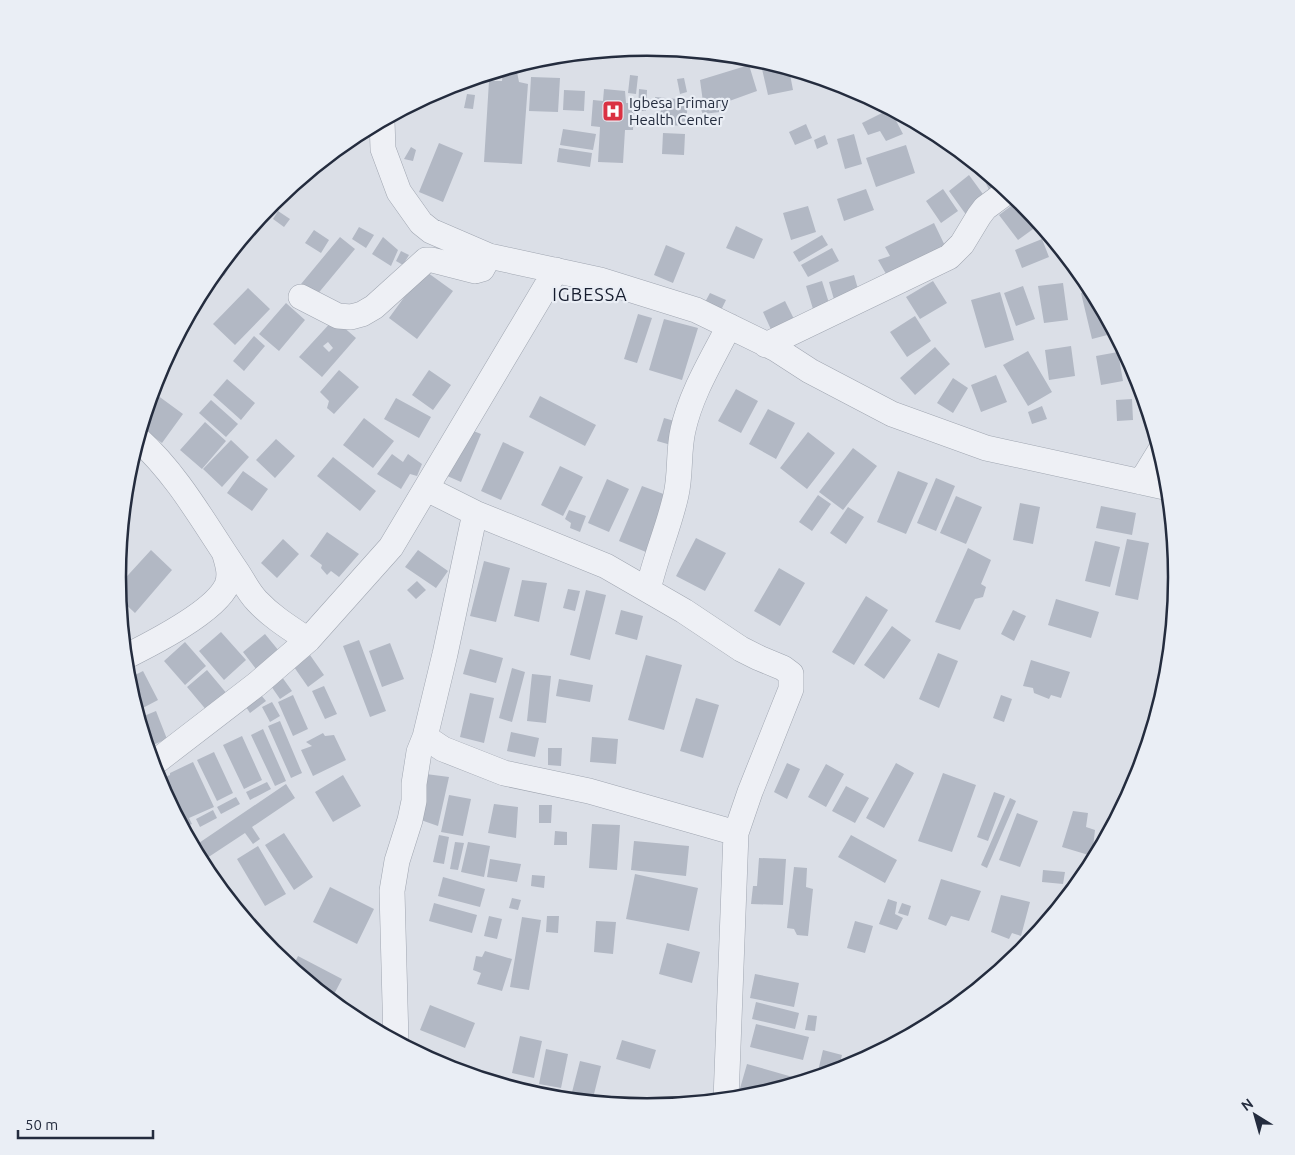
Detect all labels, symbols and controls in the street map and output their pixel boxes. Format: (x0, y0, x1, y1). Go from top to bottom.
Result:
place label: Igbesa Primary Health Center (629, 94, 728, 128)
hospital icon: Igbesa Primary Health Center (601, 99, 625, 123)
district label: IGBESSA (552, 284, 628, 304)
north arrow (1230, 1090, 1280, 1140)
text: N (1238, 1095, 1256, 1114)
scale bar (18, 1108, 152, 1140)
text: 50 m (25, 1116, 58, 1133)

